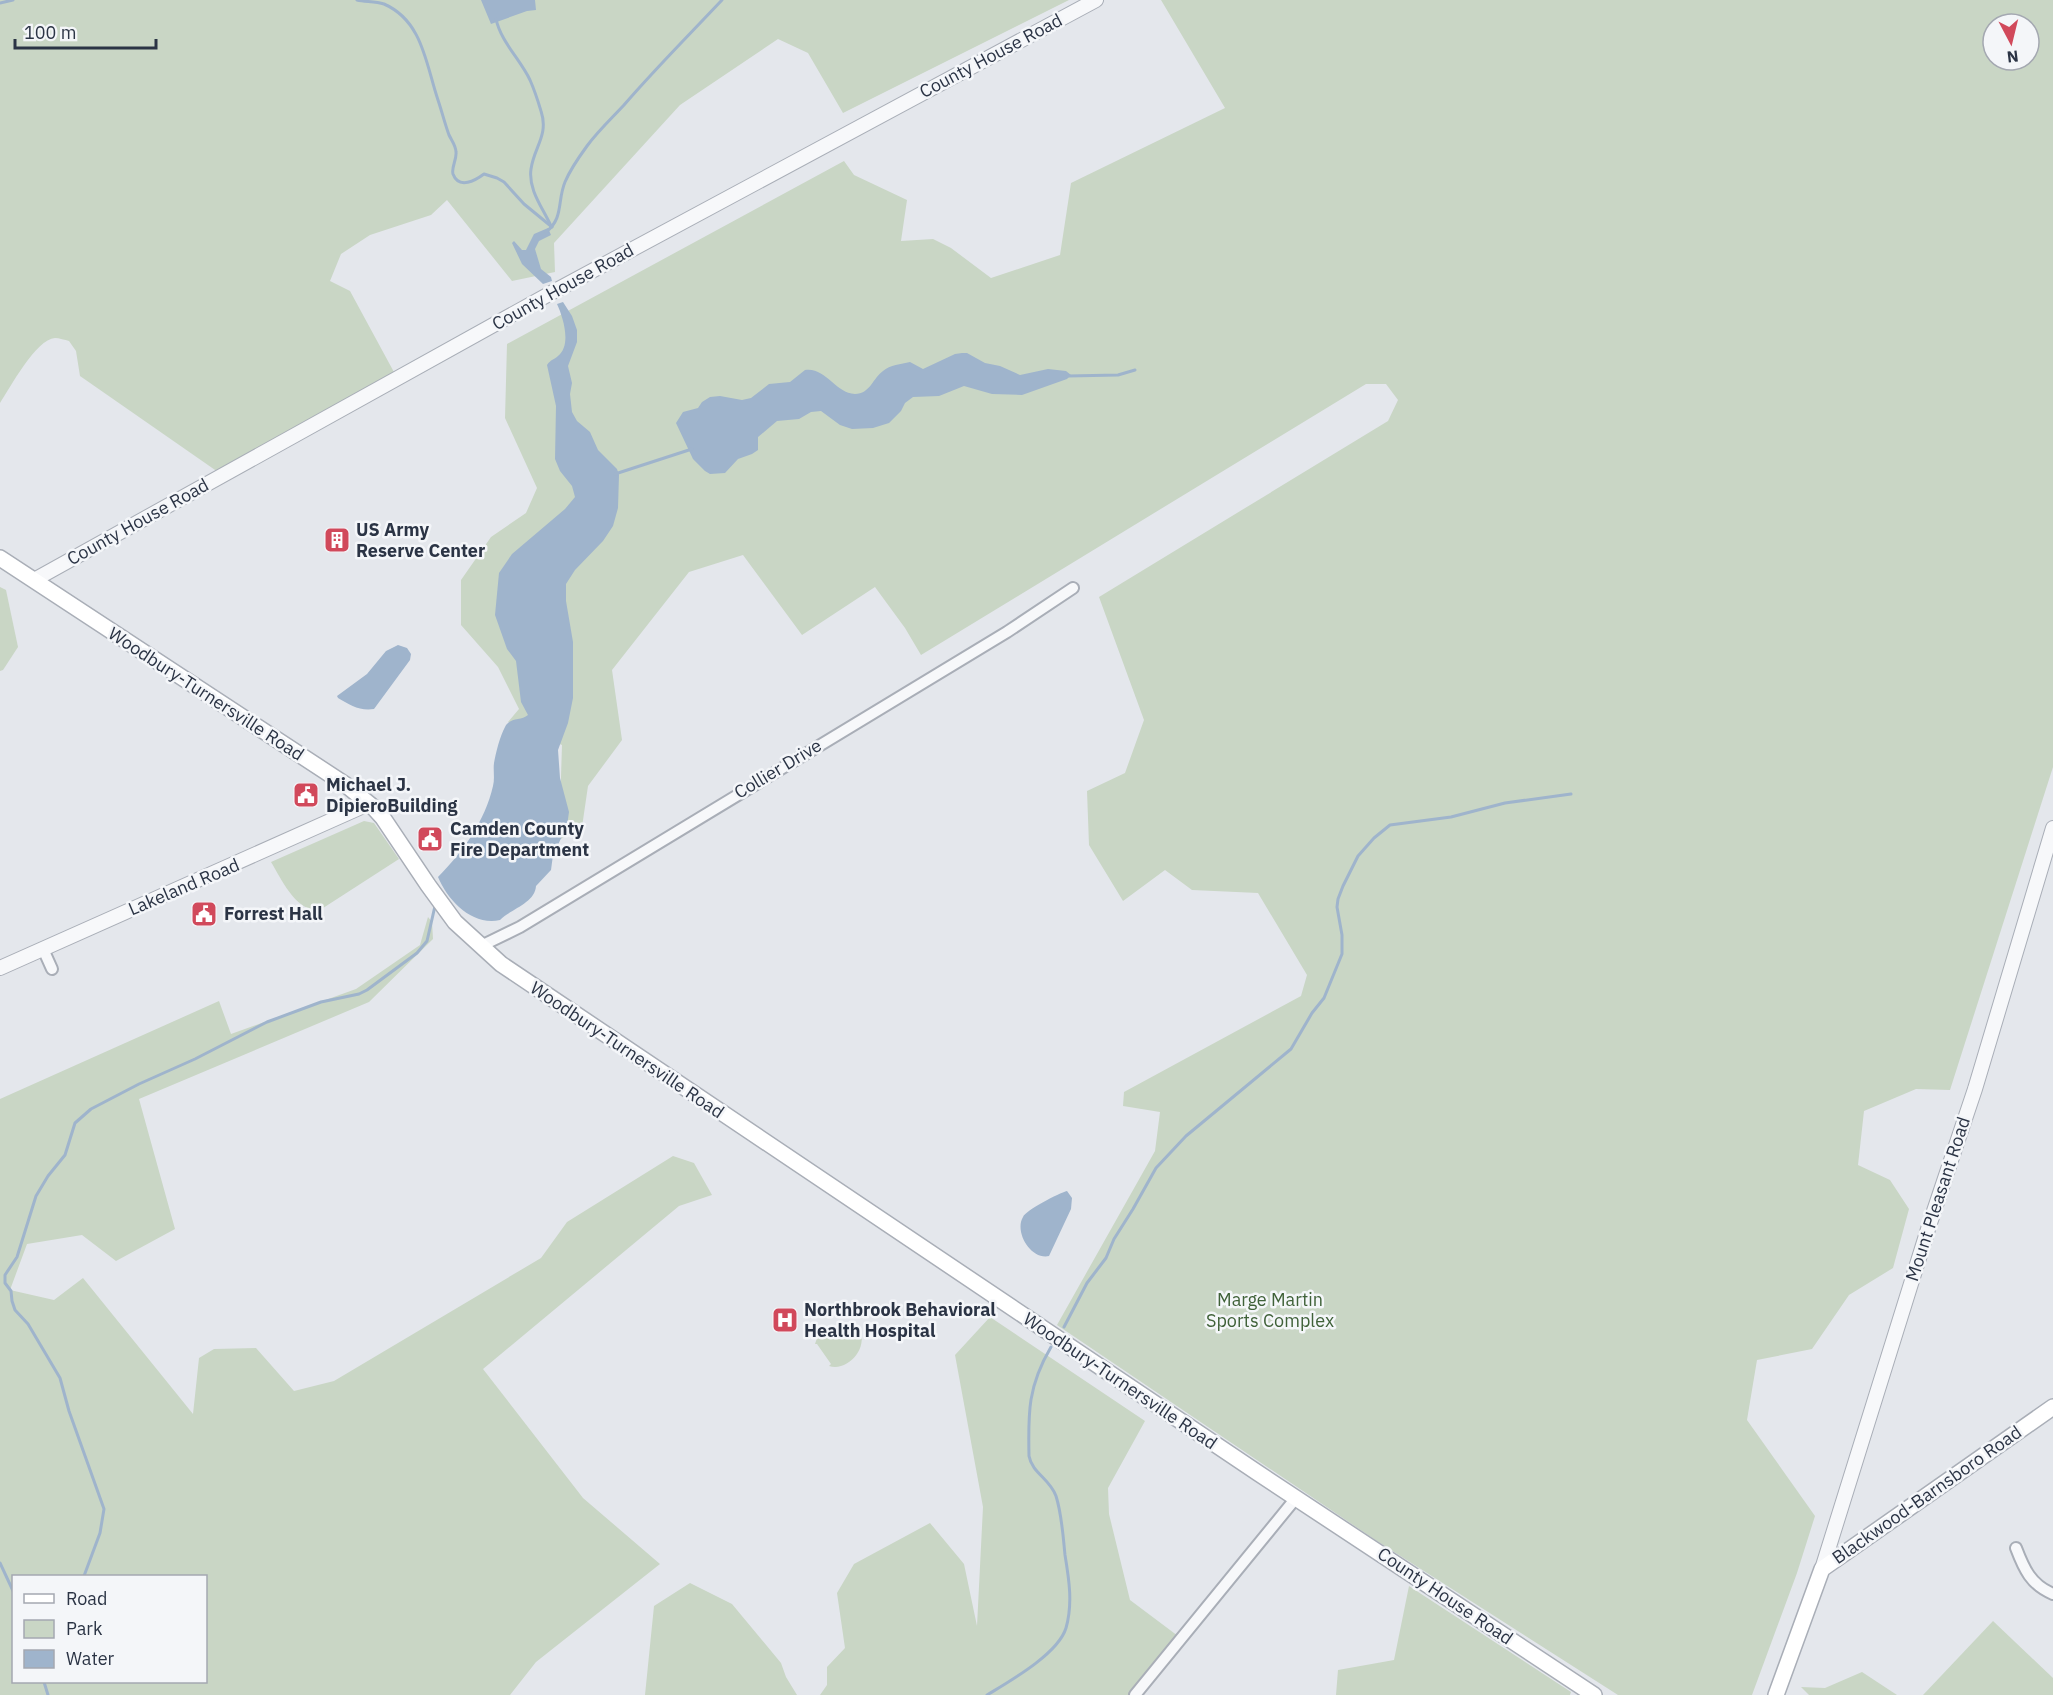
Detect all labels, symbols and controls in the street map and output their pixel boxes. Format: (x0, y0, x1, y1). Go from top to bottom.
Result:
street label: County House Road (915, 8, 1066, 103)
scale bar (15, 12, 156, 50)
north arrow (1981, 12, 2041, 72)
text: 100 m (24, 21, 76, 44)
text: N (2006, 46, 2020, 68)
street label: County House Road (488, 238, 638, 335)
street label: County House Road (63, 473, 213, 570)
place label: US Army Reserve Center (356, 518, 485, 562)
building icon: US Army Reserve Center (322, 525, 352, 555)
street label: Woodbury-Turnersville Road (104, 622, 309, 766)
street label: Collier Drive (730, 733, 826, 804)
place label: Michael J. DipieroBuilding (326, 773, 457, 817)
public building icon: Michael J. DipieroBuilding (291, 780, 321, 810)
place label: Camden County Fire Department (450, 817, 589, 861)
public building icon: Camden County Fire Department (415, 824, 445, 854)
street label: Lakeland Road (125, 853, 243, 920)
public building icon: Forrest Hall (189, 899, 219, 929)
place label: Forrest Hall (224, 902, 323, 925)
street label: Woodbury-Turnersville Road (526, 976, 729, 1123)
street label: Mount Pleasant Road (1900, 1114, 1975, 1284)
park label: Marge Martin Sports Complex (1206, 1288, 1334, 1332)
place label: Northbrook Behavioral Health Hospital (804, 1298, 996, 1342)
hospital icon: Northbrook Behavioral Health Hospital (770, 1305, 800, 1335)
street label: Woodbury-Turnersville Road (1019, 1307, 1222, 1454)
street label: Blackwood-Barnsboro Road (1828, 1420, 2026, 1569)
street label: County House Road (1373, 1542, 1517, 1649)
legend (12, 1575, 207, 1683)
text: Road (66, 1587, 107, 1610)
text: Park (66, 1617, 103, 1640)
text: Water (66, 1647, 115, 1670)

